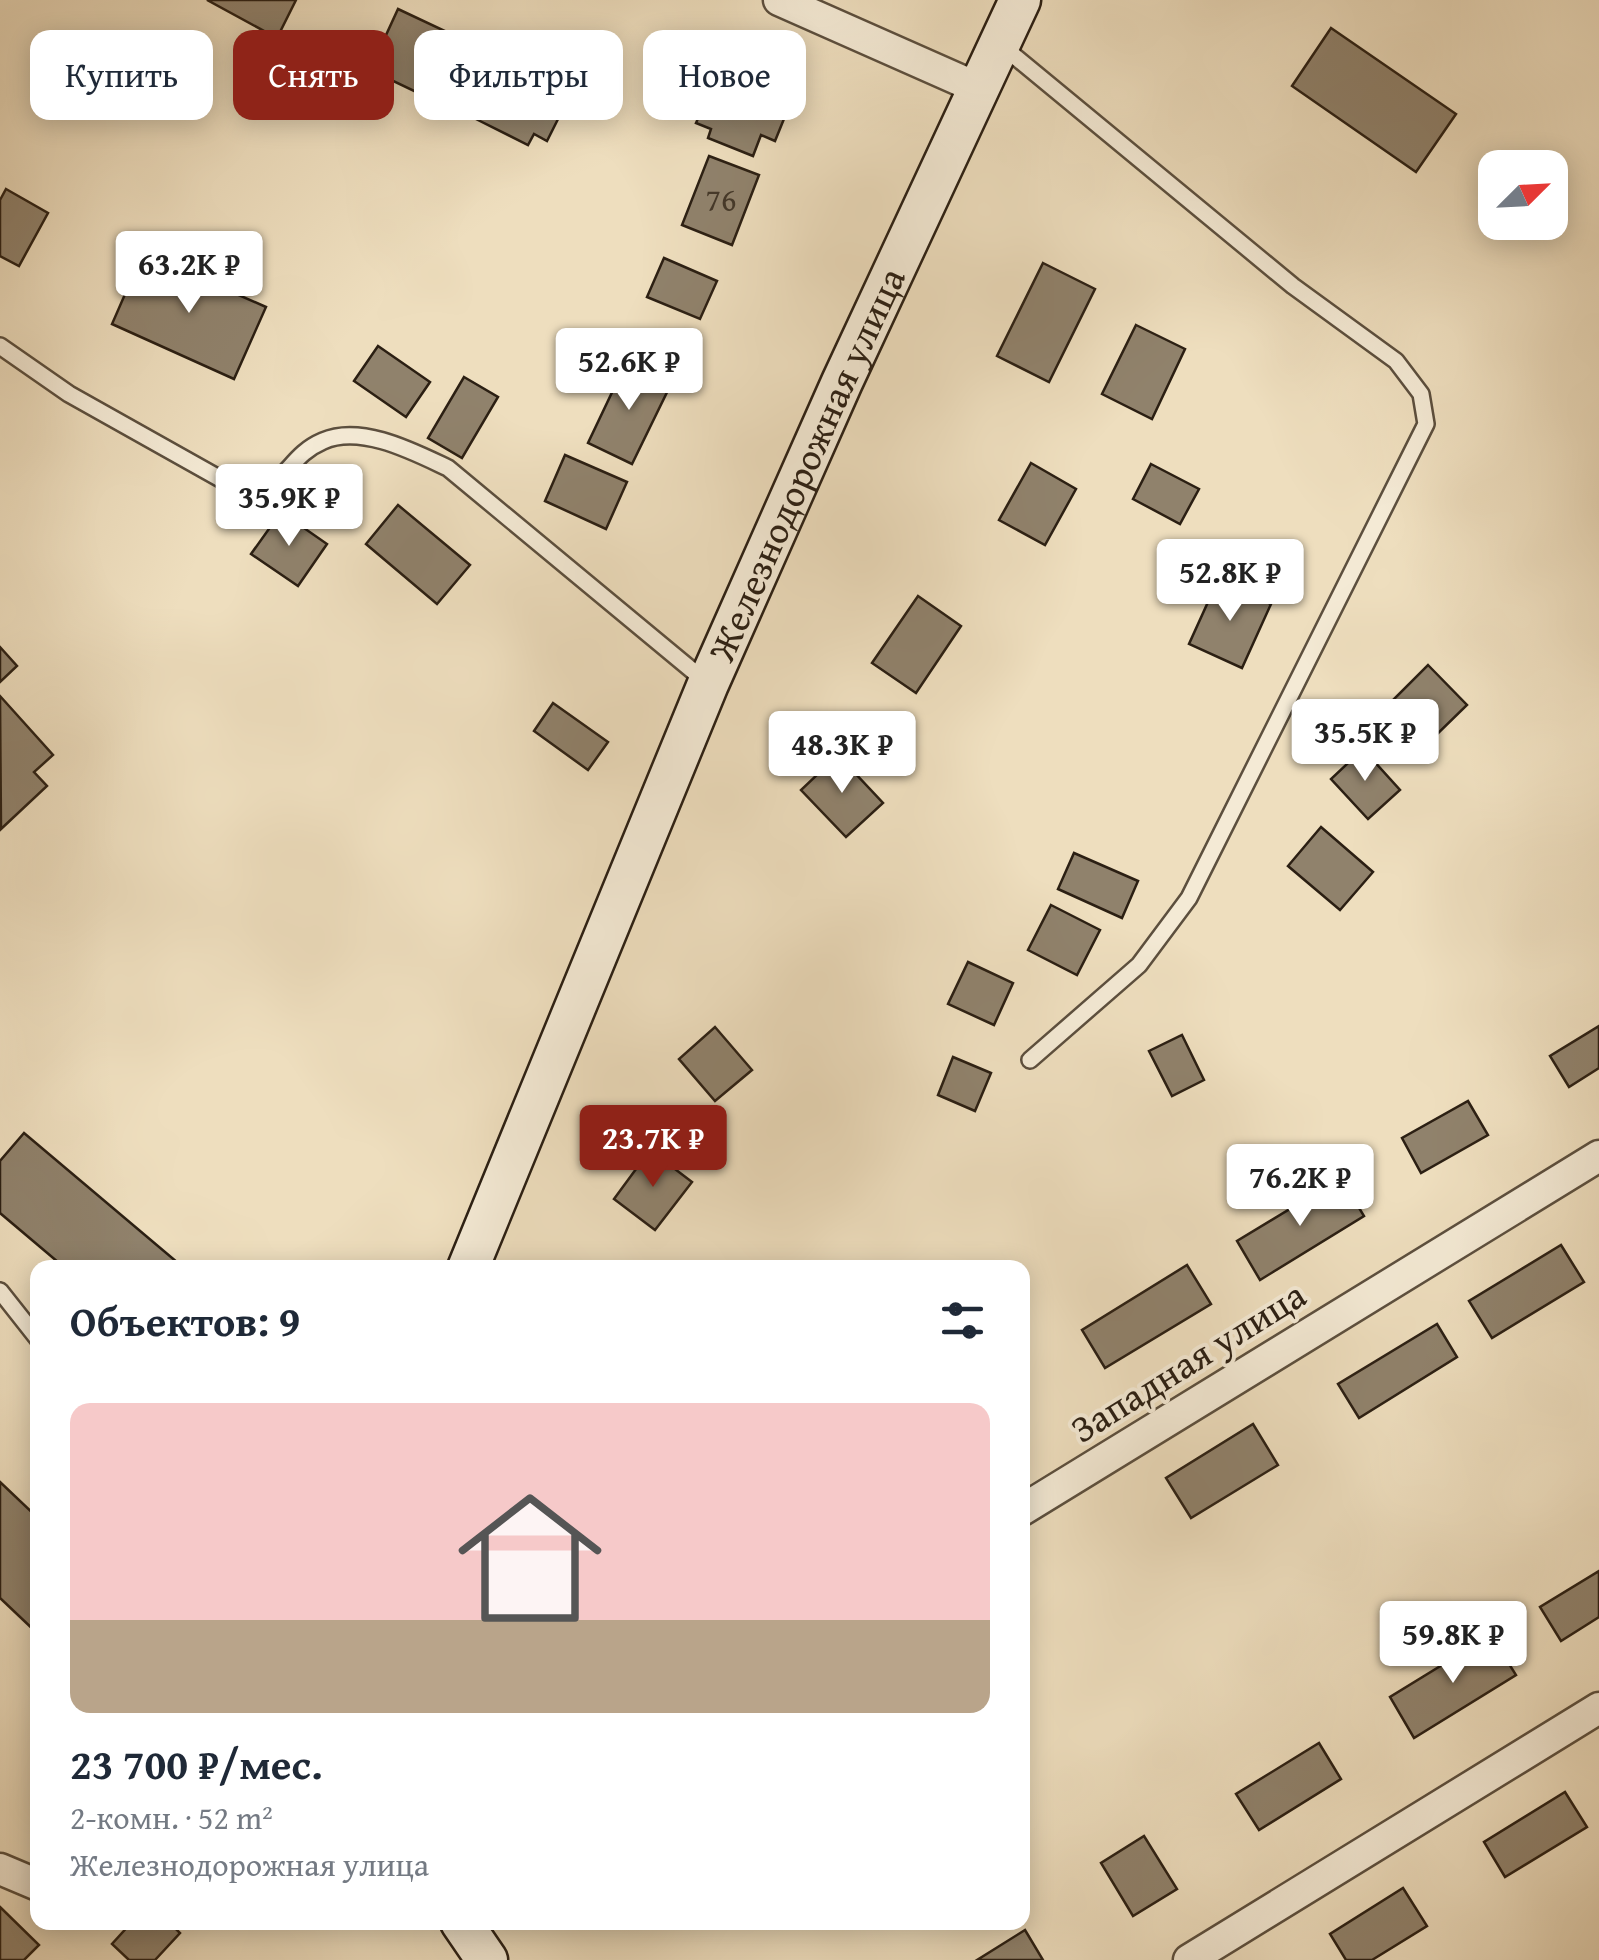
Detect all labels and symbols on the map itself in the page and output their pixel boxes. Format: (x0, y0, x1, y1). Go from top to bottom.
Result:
north arrow (1478, 150, 1568, 240)
house number: 76 (706, 176, 736, 223)
pin: 63.2K ₽ (97, 231, 281, 316)
street label: Железнодорожная улица (692, 258, 919, 671)
pin: 52.6K ₽ (537, 328, 721, 413)
pin: 35.9K ₽ (197, 464, 381, 549)
pin: 52.8K ₽ (1138, 539, 1322, 624)
pin: 35.5K ₽ (1273, 699, 1457, 784)
pin: 48.3K ₽ (750, 711, 934, 796)
pin: 23.7K ₽ (561, 1105, 745, 1190)
pin: 76.2K ₽ (1208, 1144, 1392, 1229)
street label: Западная улица (1059, 1266, 1316, 1456)
pin: 59.8K ₽ (1361, 1601, 1545, 1686)

